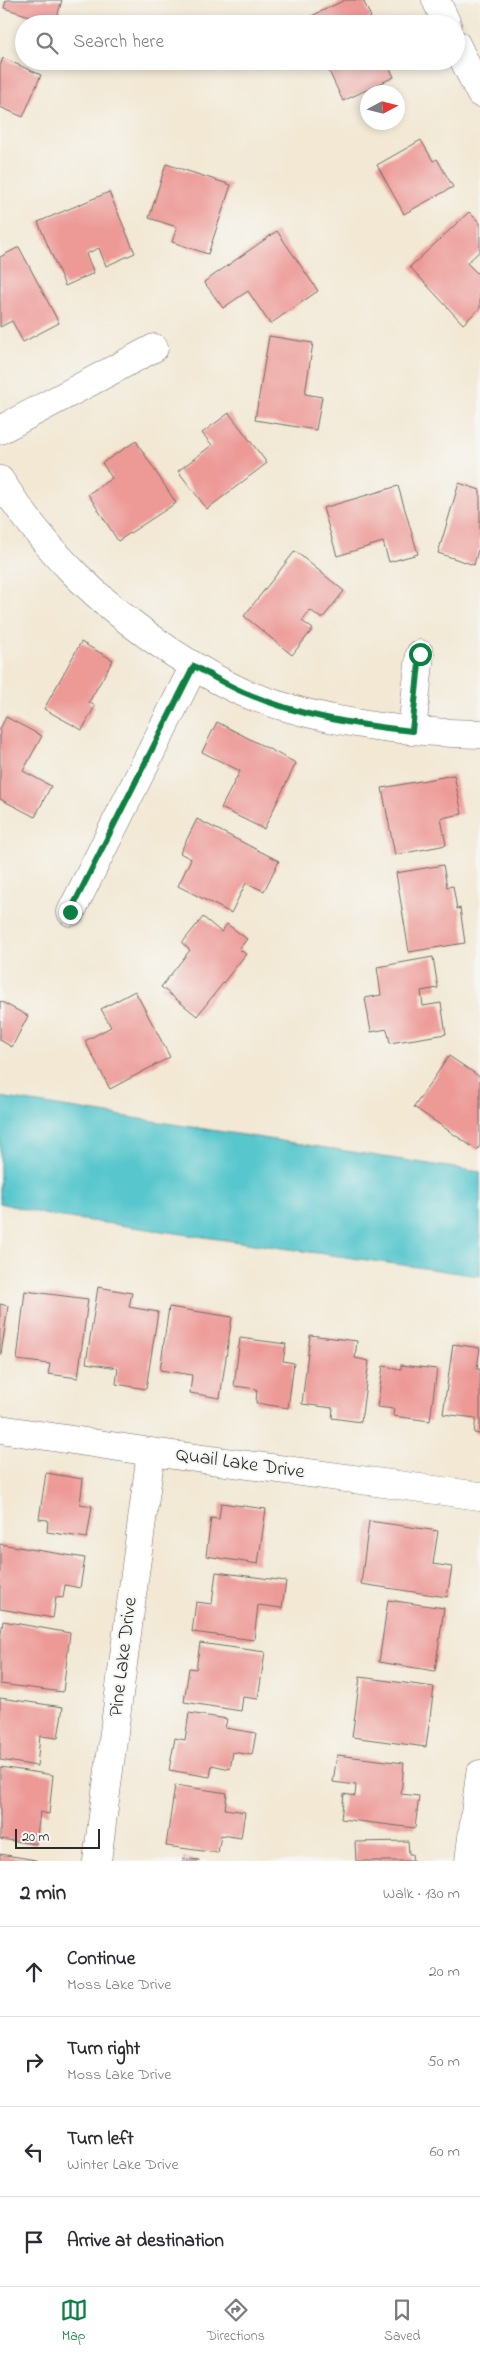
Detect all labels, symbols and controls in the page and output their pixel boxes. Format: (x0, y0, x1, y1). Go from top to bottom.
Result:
search box (15, 15, 465, 70)
icon: search (33, 29, 61, 57)
text: Search here (73, 29, 164, 56)
north arrow (360, 85, 405, 130)
route start (409, 643, 432, 666)
route end (59, 901, 82, 924)
street label: Quail Lake Drive (174, 1441, 306, 1487)
street label: Pine Lake Drive (102, 1595, 146, 1719)
scale bar (15, 1826, 100, 1849)
text: 20 m (22, 1827, 49, 1848)
text: 2 min (20, 1879, 66, 1909)
text: Walk · 130 m (383, 1882, 460, 1906)
text: Continue (67, 1946, 135, 1973)
icon: ahead (20, 1958, 48, 1986)
text: 20 m (429, 1960, 460, 1984)
text: Moss Lake Drive (67, 1973, 171, 1997)
text: Turn right (67, 2036, 140, 2063)
icon: right (20, 2048, 48, 2076)
text: 50 m (428, 2050, 460, 2074)
text: Moss Lake Drive (67, 2063, 171, 2087)
text: Turn left (67, 2126, 134, 2153)
icon: left (20, 2138, 48, 2166)
text: 60 m (430, 2140, 460, 2164)
text: Winter Lake Drive (67, 2153, 179, 2177)
icon: arrive (20, 2228, 48, 2256)
text: Arrive at destination (67, 2228, 224, 2255)
tab: Map (60, 2296, 88, 2347)
tab: Directions (207, 2296, 265, 2347)
tab: Saved (384, 2296, 420, 2347)

